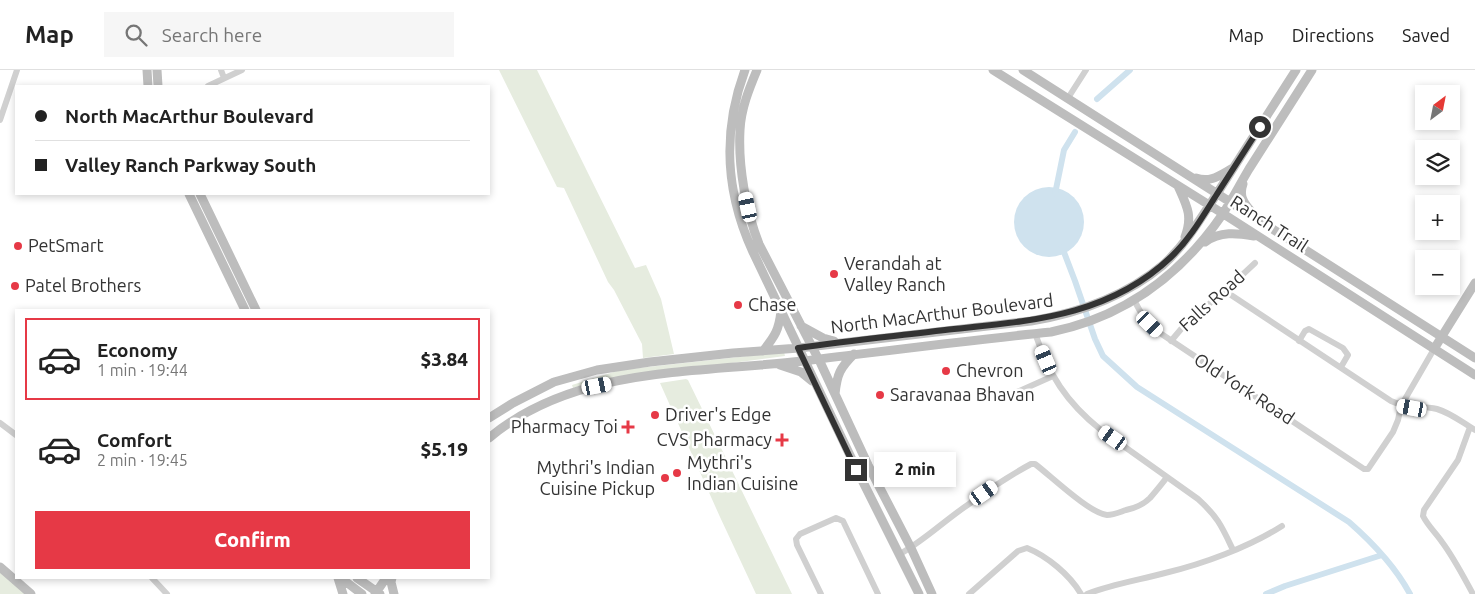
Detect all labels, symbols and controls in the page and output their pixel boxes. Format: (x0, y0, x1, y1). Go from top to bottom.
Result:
search box (104, 12, 454, 57)
text: Map (25, 21, 74, 48)
icon: search (122, 21, 150, 49)
text: Search here (162, 24, 262, 46)
text: Map (1228, 25, 1264, 45)
text: Directions (1292, 25, 1374, 45)
text: Saved (1402, 25, 1450, 45)
north arrow (1415, 85, 1460, 130)
map controls (1415, 85, 1460, 295)
text: North MacArthur Boulevard (65, 105, 314, 127)
route start (1249, 116, 1271, 138)
button: layers (1415, 140, 1460, 185)
text: Valley Ranch Parkway South (65, 154, 316, 176)
car (737, 191, 758, 223)
street label: Ranch Trail (1227, 191, 1312, 256)
button: + (1415, 195, 1460, 240)
place label: PetSmart (28, 235, 104, 255)
marker: PetSmart (12, 240, 24, 252)
button: − (1415, 250, 1460, 295)
place label: Verandah at Valley Ranch (844, 253, 946, 294)
street label: Falls Road (1175, 266, 1248, 335)
marker: Verandah at Valley Ranch (828, 268, 840, 280)
place label: Patel Brothers (25, 275, 142, 295)
marker: Patel Brothers (9, 280, 21, 292)
street label: North MacArthur Boulevard (829, 289, 1054, 337)
place label: Chase (748, 294, 796, 314)
marker: Chase (732, 299, 744, 311)
car (1134, 308, 1166, 340)
icon: car (37, 337, 82, 382)
text: Economy (97, 339, 178, 361)
car (1033, 343, 1058, 377)
text: $3.84 (420, 348, 468, 370)
street label: Old York Road (1191, 348, 1298, 428)
place label: Chevron (956, 360, 1024, 380)
text: 1 min · 19:44 (97, 361, 188, 379)
marker: Chevron (940, 365, 952, 377)
car (580, 376, 613, 396)
place label: Saravanaa Bhavan (890, 384, 1035, 404)
marker: Saravanaa Bhavan (874, 389, 886, 401)
car (1395, 398, 1428, 418)
place label: Driver's Edge (665, 404, 771, 424)
marker: Driver's Edge (649, 409, 661, 421)
place label: Pharmacy Toi (511, 416, 618, 436)
marker: Pharmacy Toi (622, 421, 634, 433)
car (1096, 423, 1129, 453)
icon: car (37, 427, 82, 472)
text: Comfort (97, 429, 172, 451)
place label: CVS Pharmacy (657, 429, 772, 449)
marker: CVS Pharmacy (776, 434, 788, 446)
text: $5.19 (420, 438, 468, 460)
text: 2 min · 19:45 (97, 451, 188, 469)
place label: Mythri's Indian Cuisine (687, 452, 798, 493)
callout: 2 min (874, 452, 956, 488)
place label: Mythri's Indian Cuisine Pickup (537, 457, 655, 498)
route end (845, 459, 867, 481)
text: 2 min (895, 460, 935, 478)
marker: Mythri's Indian Cuisine (671, 467, 683, 479)
marker: Mythri's Indian Cuisine Pickup (659, 472, 671, 484)
car (967, 478, 1000, 508)
button: Confirm (35, 511, 470, 569)

